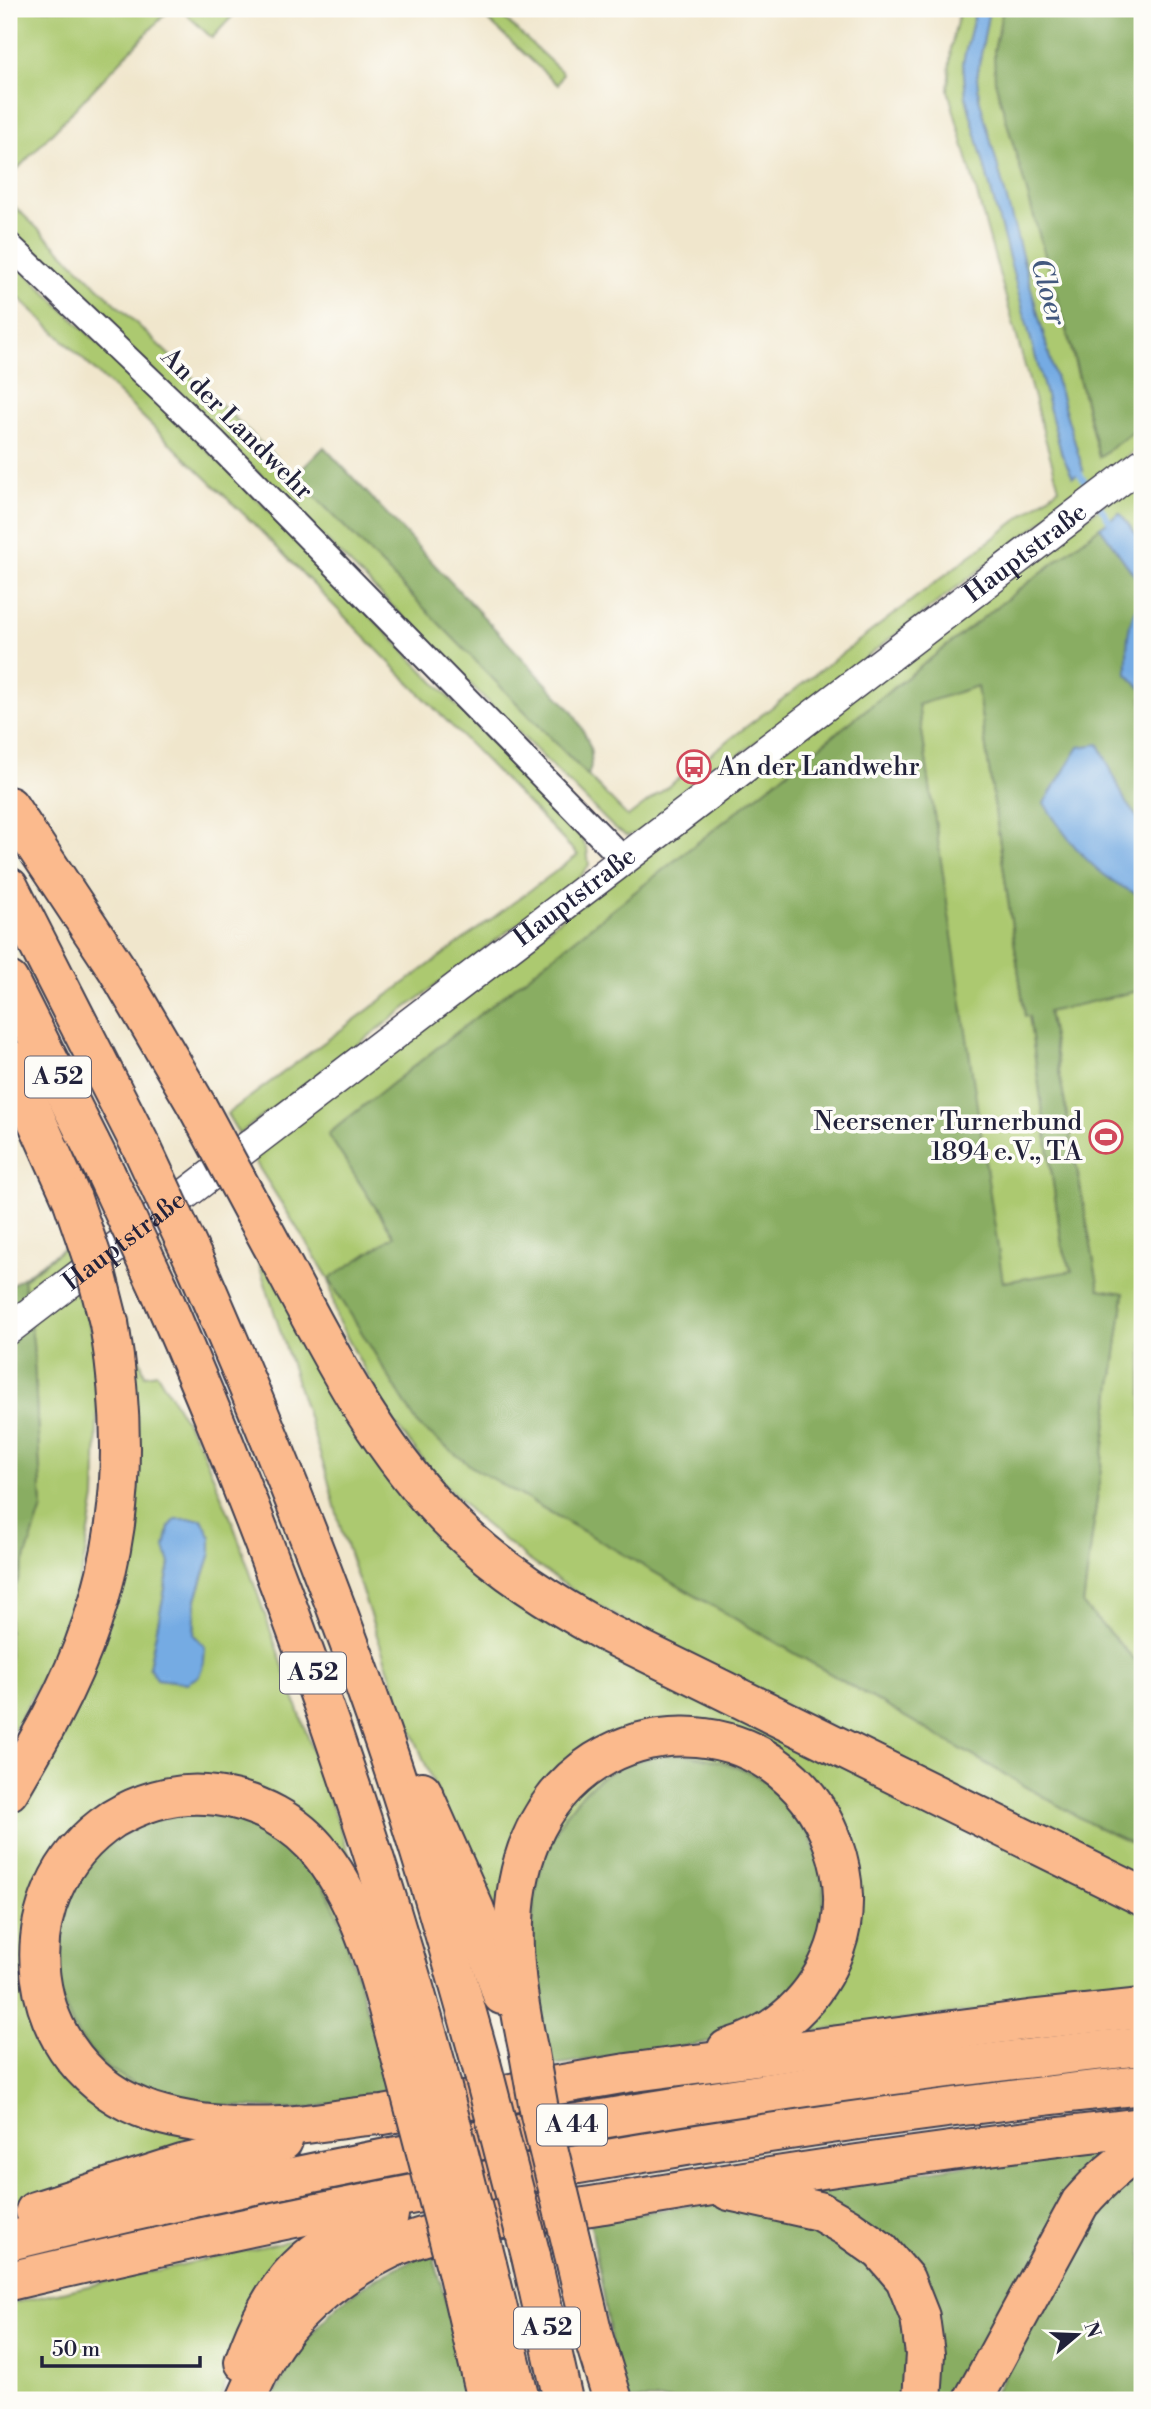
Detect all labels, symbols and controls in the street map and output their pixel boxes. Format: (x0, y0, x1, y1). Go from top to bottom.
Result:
water label: Cloer (1022, 255, 1074, 330)
street label: An der Landwehr (154, 341, 320, 507)
street label: Hauptstraße (958, 496, 1093, 610)
bus stop icon: An der Landwehr (675, 748, 713, 786)
place label: An der Landwehr (717, 751, 920, 783)
street label: Hauptstraße (507, 840, 643, 954)
road number: A 52 (25, 1056, 91, 1098)
place label: Neersener Turnerbund 1894 e.V., TA (814, 1106, 1083, 1168)
sports icon: Neersener Turnerbund 1894 e.V., TA (1087, 1118, 1125, 1156)
street label: Hauptstraße (57, 1184, 192, 1298)
road number: A 52 (280, 1652, 346, 1694)
road number: A 44 (537, 2104, 607, 2146)
north arrow (1042, 2300, 1112, 2370)
road number: A 52 (514, 2308, 580, 2348)
text: N (1078, 2319, 1106, 2341)
scale bar (42, 2325, 200, 2369)
text: 50 m (52, 2337, 100, 2363)

